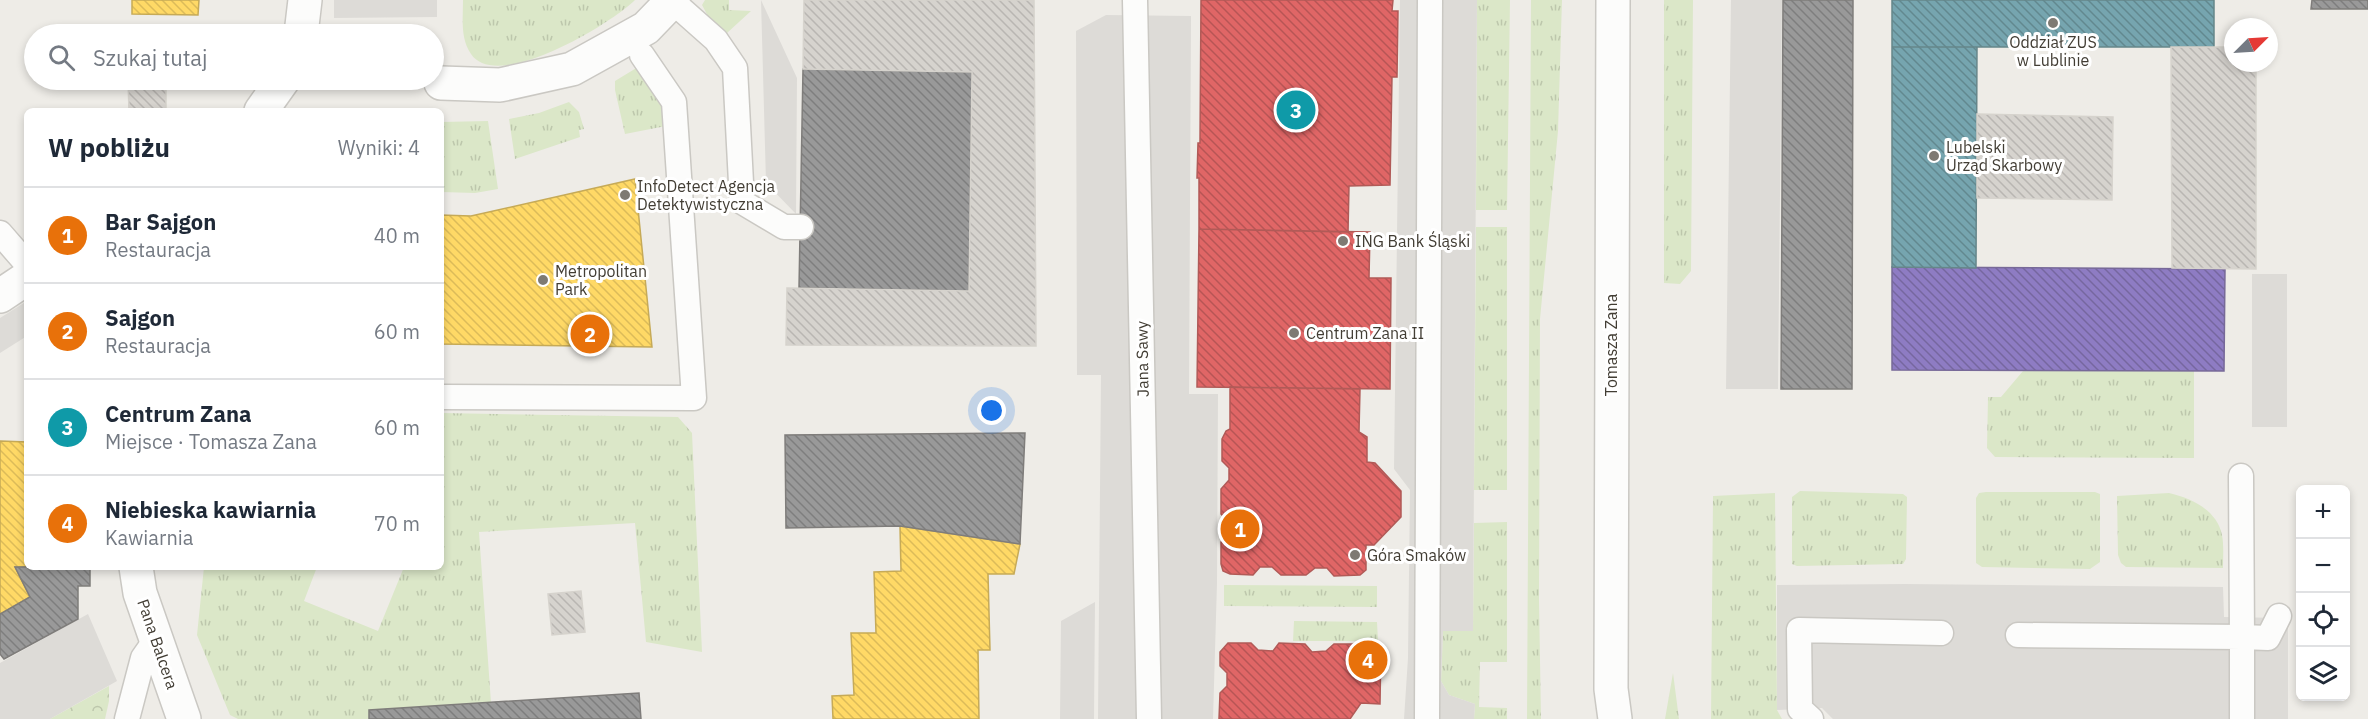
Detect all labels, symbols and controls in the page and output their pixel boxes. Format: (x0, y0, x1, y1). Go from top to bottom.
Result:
marker: Oddział ZUS w Lublinie (2046, 16, 2060, 30)
north arrow (2224, 18, 2278, 72)
search box (24, 24, 444, 90)
place label: Oddział ZUS w Lublinie (2009, 32, 2097, 70)
icon: search (45, 41, 78, 74)
text: Szukaj tutaj (93, 43, 208, 72)
pin: 3 (1276, 88, 1316, 132)
text: W pobliżu (48, 130, 170, 164)
text: Wyniki: 4 (338, 134, 420, 161)
place label: Lubelski Urząd Skarbowy (1946, 137, 2062, 175)
marker: Lubelski Urząd Skarbowy (1927, 149, 1941, 163)
place label: InfoDetect Agencja Detektywistyczna (637, 176, 775, 214)
marker: InfoDetect Agencja Detektywistyczna (618, 188, 632, 202)
text: Bar Sajgon (105, 207, 216, 236)
text: 1 (62, 222, 74, 249)
text: 40 m (374, 222, 420, 249)
place label: ING Bank Śląski (1355, 230, 1470, 251)
marker: ING Bank Śląski (1336, 234, 1350, 248)
text: Restauracja (105, 236, 211, 263)
place label: Metropolitan Park (555, 261, 647, 299)
marker: Metropolitan Park (536, 273, 550, 287)
street label: Tomasza Zana (1601, 293, 1621, 396)
text: Sajgon (105, 303, 175, 332)
pin: 2 (570, 312, 610, 356)
text: 2 (62, 318, 74, 345)
text: 60 m (374, 318, 420, 345)
street label: Jana Sawy (1131, 321, 1153, 397)
place label: Centrum Zana II (1306, 323, 1424, 343)
marker: Centrum Zana II (1287, 326, 1301, 340)
text: Restauracja (105, 332, 211, 359)
your location (977, 396, 1006, 425)
text: Centrum Zana (105, 399, 252, 428)
text: 3 (62, 414, 74, 441)
text: 60 m (374, 414, 420, 441)
text: Miejsce · Tomasza Zana (105, 428, 317, 455)
map controls (2296, 485, 2350, 701)
button: + (2296, 485, 2350, 539)
text: Niebieska kawiarnia (105, 495, 316, 524)
pin: 1 (1220, 506, 1260, 552)
text: 4 (62, 510, 74, 537)
text: 70 m (374, 510, 420, 537)
text: Kawiarnia (105, 524, 193, 551)
button: − (2296, 539, 2350, 593)
place label: Góra Smaków (1367, 545, 1466, 565)
marker: Góra Smaków (1348, 548, 1362, 562)
button: locate (2296, 593, 2350, 647)
street label: Pana Balcera (133, 596, 183, 692)
pin: 4 (1348, 638, 1388, 682)
button: layers (2296, 647, 2350, 701)

